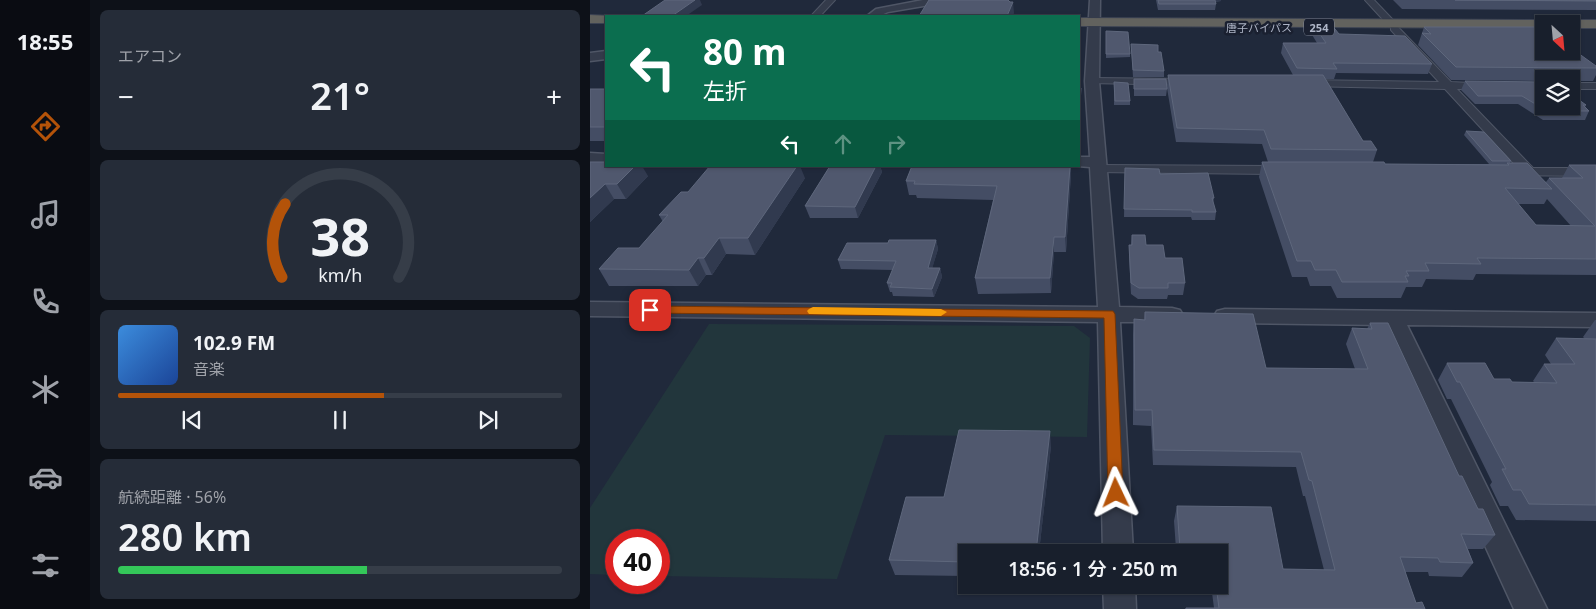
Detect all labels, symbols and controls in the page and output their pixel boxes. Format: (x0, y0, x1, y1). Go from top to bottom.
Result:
north arrow (1535, 15, 1580, 60)
map controls (1535, 15, 1580, 115)
road number: 254 (1304, 18, 1334, 36)
street label: 唐子バイパス (1226, 20, 1292, 35)
text: 18:55 (17, 26, 73, 56)
text: 80 m (703, 28, 786, 75)
icon: left (620, 35, 685, 100)
text: エアコン (118, 45, 182, 67)
text: 21° (310, 69, 370, 121)
button: layers (1535, 70, 1580, 115)
text: 左折 (703, 75, 747, 105)
text: − (118, 77, 134, 115)
text: + (546, 77, 562, 115)
icon: directions (28, 109, 63, 144)
icon: left (776, 130, 804, 158)
icon: ahead (829, 130, 857, 158)
icon: right (882, 130, 910, 158)
icon: music (28, 197, 63, 232)
text: 38 (310, 200, 370, 271)
text: km/h (318, 263, 362, 287)
icon: phone (28, 284, 63, 319)
pin (629, 289, 671, 331)
icon: arrive (636, 296, 664, 324)
text: 102.9 FM (193, 330, 275, 356)
text: 音楽 (193, 358, 225, 380)
icon: climate (28, 372, 63, 407)
icon: previous (178, 406, 206, 434)
icon: pause (326, 406, 354, 434)
icon: next (474, 406, 502, 434)
icon: car (28, 460, 63, 495)
position arrow (1089, 466, 1141, 518)
text: 航続距離 · 56% (118, 486, 226, 508)
text: 280 km (118, 510, 252, 562)
speed limit sign: 40 (605, 529, 670, 594)
icon: filters (28, 548, 63, 583)
text: 18:56 · 1 分 · 250 m (1008, 556, 1178, 582)

